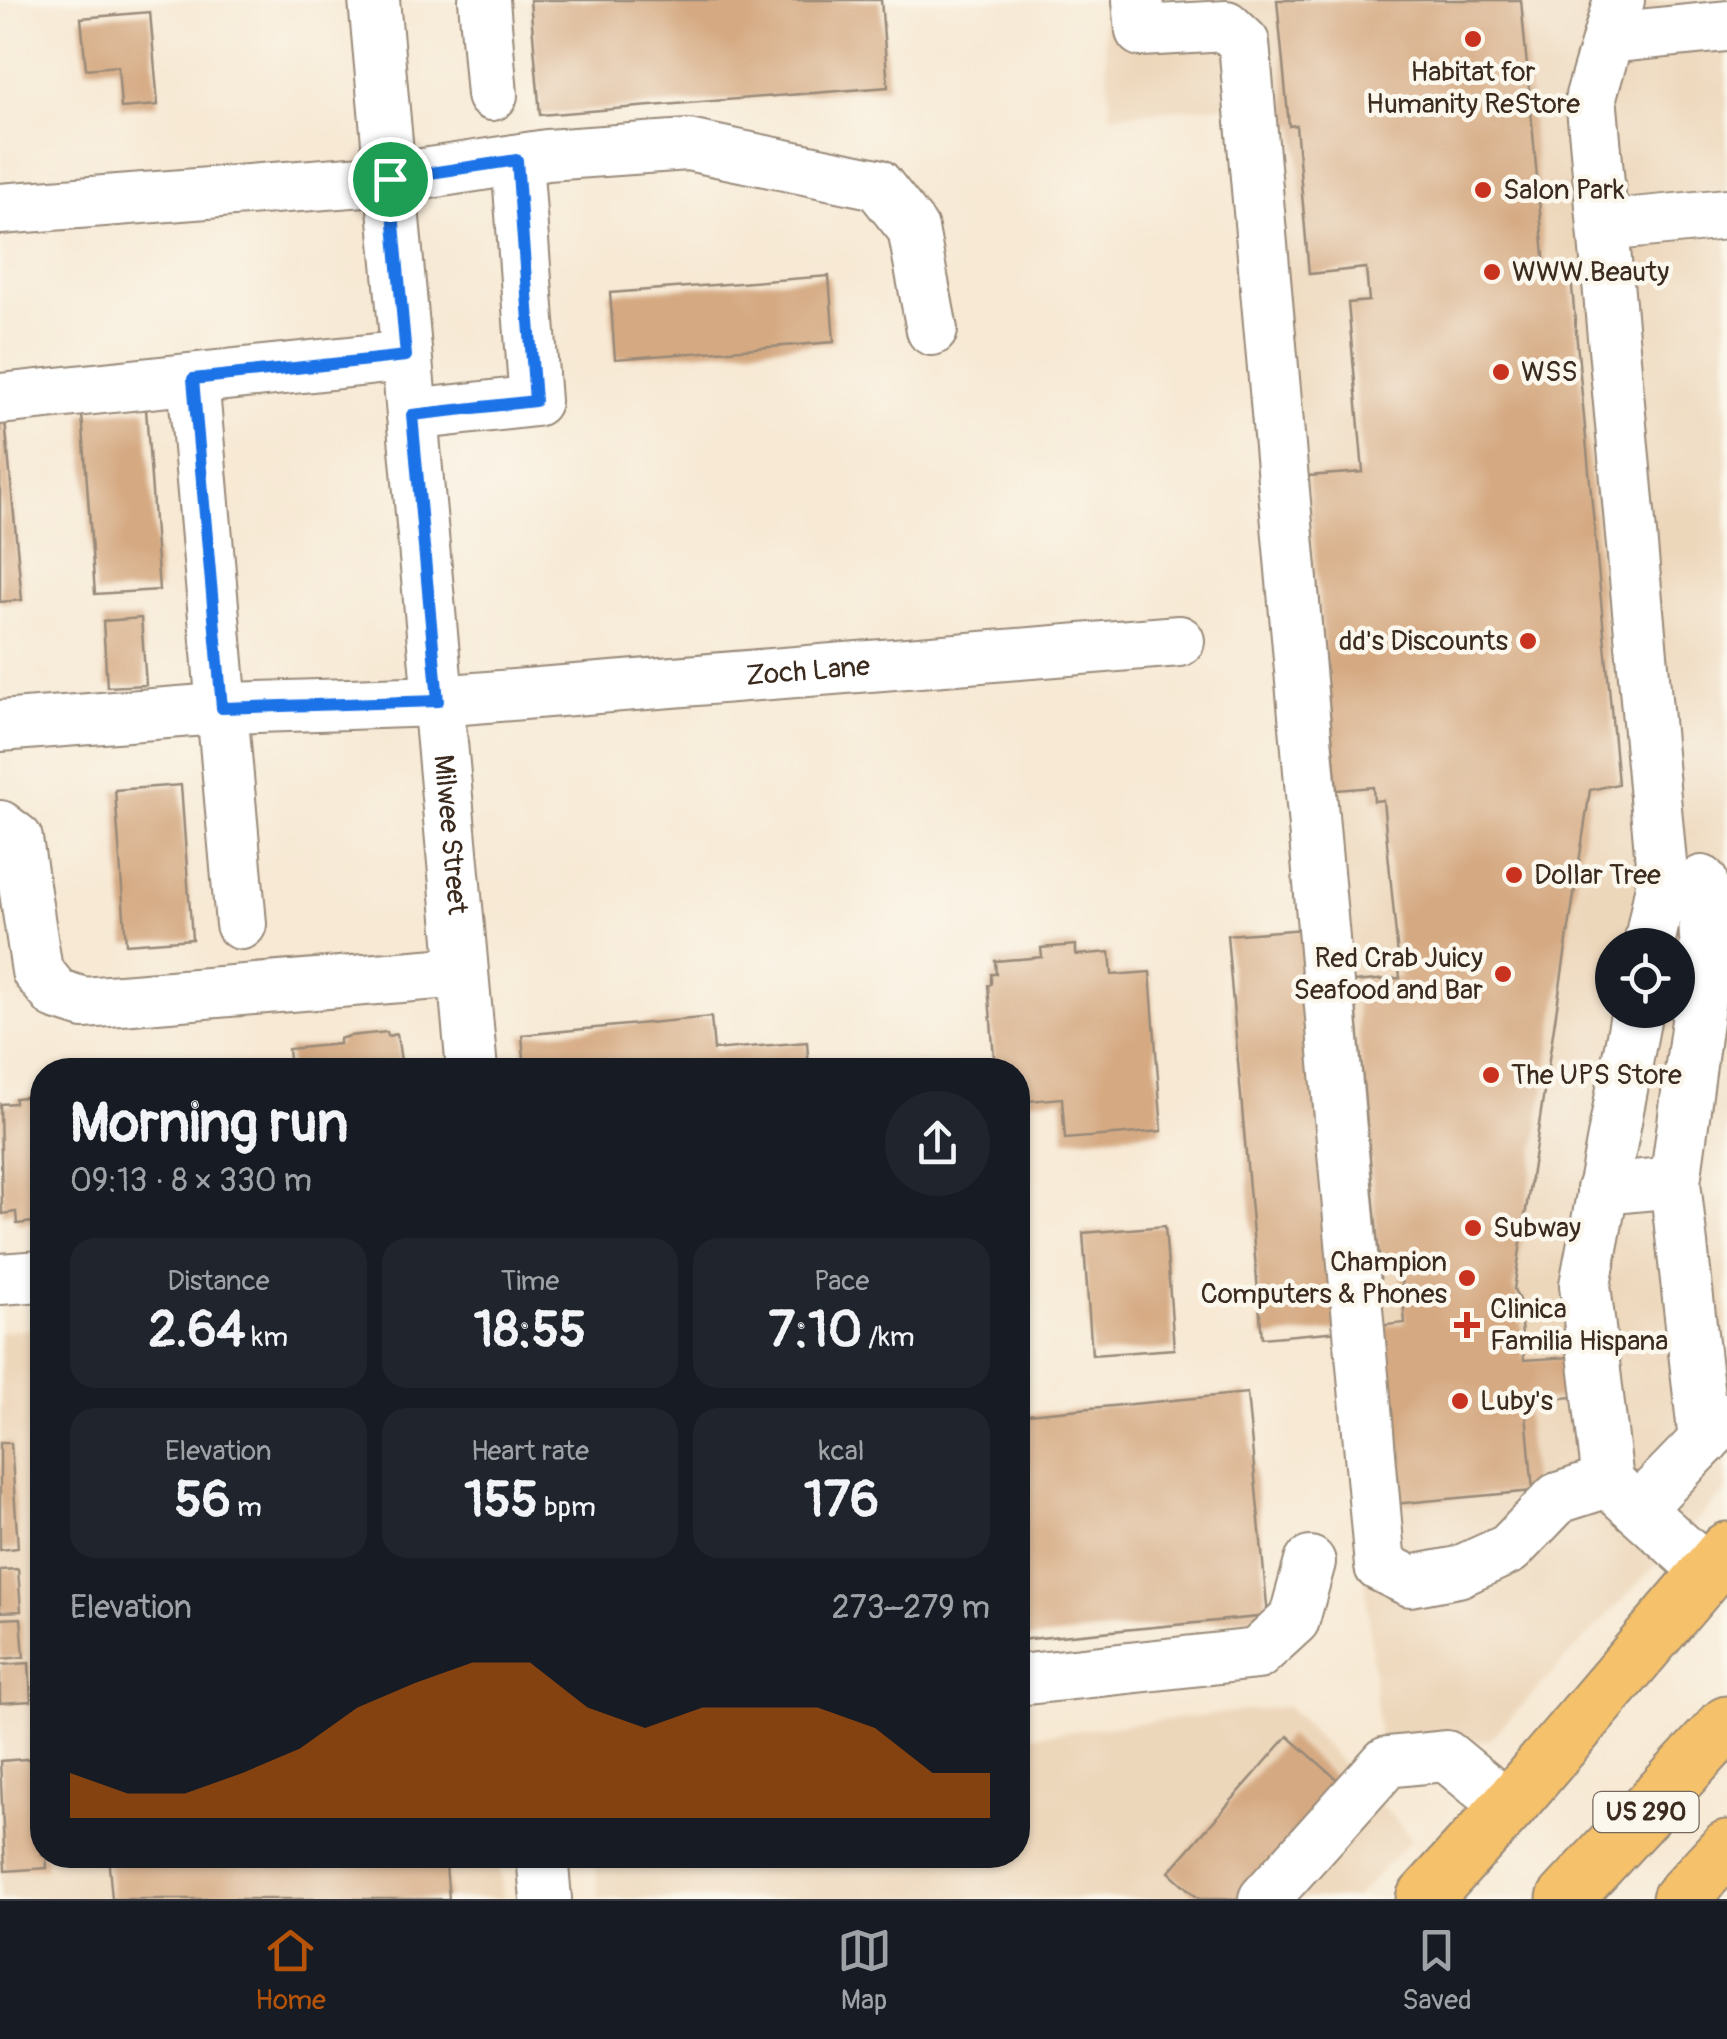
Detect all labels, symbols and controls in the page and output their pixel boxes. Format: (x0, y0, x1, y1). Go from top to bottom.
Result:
marker: Habitat for Humanity ReStore (1462, 28, 1484, 50)
place label: Habitat for Humanity ReStore (1366, 55, 1580, 122)
pin (348, 137, 433, 222)
icon: arrive (363, 152, 418, 207)
place label: Salon Park (1503, 173, 1625, 208)
marker: Salon Park (1472, 179, 1494, 201)
place label: WWW.Beauty (1512, 255, 1669, 290)
marker: WWW.Beauty (1481, 261, 1503, 283)
place label: WSS (1521, 355, 1578, 390)
marker: WSS (1490, 361, 1512, 383)
place label: dd's Discounts (1339, 624, 1508, 659)
marker: dd's Discounts (1517, 630, 1539, 652)
street label: Zoch Lane (745, 649, 871, 693)
street label: Milwee Street (426, 753, 475, 917)
place label: Dollar Tree (1534, 858, 1661, 893)
marker: Dollar Tree (1503, 864, 1525, 886)
map controls (1595, 928, 1695, 1028)
button: locate (1595, 928, 1695, 1028)
place label: Red Crab Juicy Seafood and Bar (1294, 941, 1483, 1008)
marker: Red Crab Juicy Seafood and Bar (1492, 963, 1514, 985)
place label: The UPS Store (1511, 1058, 1682, 1093)
marker: The UPS Store (1480, 1064, 1502, 1086)
text: Morning run (70, 1089, 348, 1158)
button: share (885, 1091, 990, 1196)
text: 09:13 · 8 × 330 m (70, 1161, 312, 1201)
place label: Subway (1493, 1211, 1581, 1246)
marker: Subway (1462, 1217, 1484, 1239)
place label: Champion Computers & Phones (1201, 1245, 1447, 1312)
text: Distance (167, 1264, 270, 1299)
text: Time (501, 1264, 559, 1299)
text: Pace (814, 1264, 869, 1299)
marker: Champion Computers & Phones (1456, 1267, 1478, 1289)
place label: Clinica Familia Hispana (1490, 1292, 1668, 1359)
text: 2.64 (149, 1299, 246, 1362)
text: 18:55 (474, 1299, 586, 1362)
text: 7:10 (769, 1299, 862, 1362)
marker: Clinica Familia Hispana (1454, 1312, 1480, 1338)
text: km (246, 1320, 288, 1355)
text: /km (862, 1320, 915, 1355)
place label: Luby's (1480, 1384, 1554, 1419)
marker: Luby's (1449, 1390, 1471, 1412)
text: Elevation (165, 1434, 272, 1469)
text: Heart rate (471, 1434, 589, 1469)
text: kcal (819, 1434, 864, 1469)
text: 56 (175, 1469, 231, 1532)
text: 155 (464, 1469, 538, 1532)
text: 176 (804, 1469, 879, 1532)
text: m (231, 1490, 262, 1525)
text: bpm (538, 1490, 596, 1525)
text: Elevation (70, 1588, 192, 1628)
text: 273–279 m (832, 1588, 990, 1628)
road number: US 290 (1594, 1792, 1698, 1832)
tab: Home (255, 1923, 326, 2018)
tab: Map (837, 1923, 892, 2018)
tab: Saved (1402, 1923, 1472, 2018)

